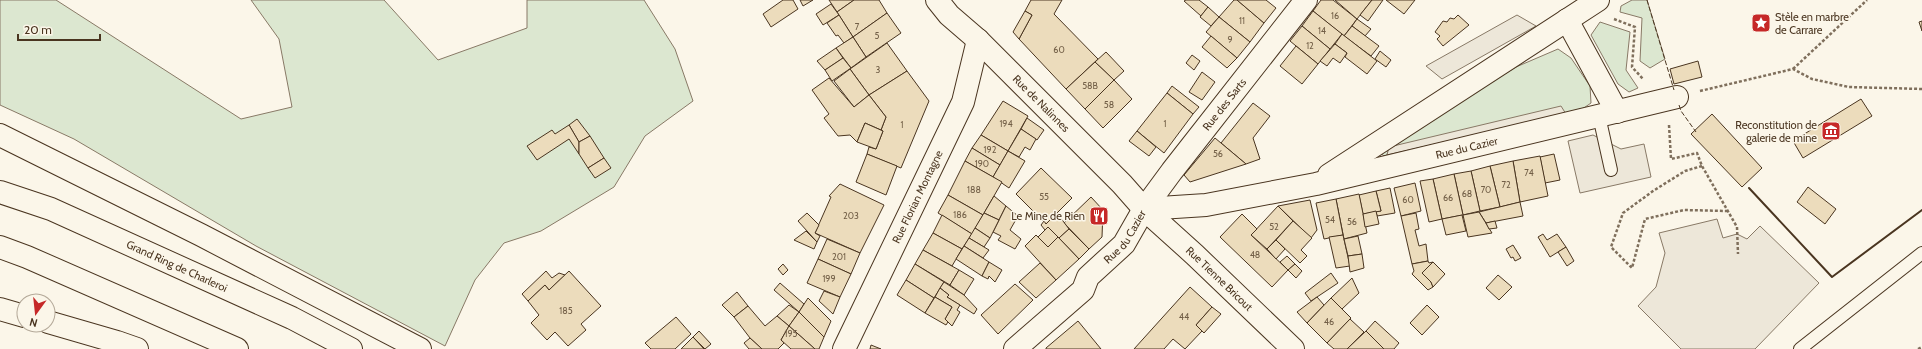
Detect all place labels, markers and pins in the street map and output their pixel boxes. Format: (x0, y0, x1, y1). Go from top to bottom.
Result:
place label: Stèle en marbre de Carrare (1775, 10, 1849, 37)
place icon: Stèle en marbre de Carrare (1750, 12, 1772, 34)
place label: Reconstitution de galerie de mine (1735, 118, 1817, 145)
museum icon: Reconstitution de galerie de mine (1820, 120, 1842, 142)
restaurant icon: Le Mine de Rien (1088, 205, 1110, 227)
place label: Le Mine de Rien (1011, 209, 1085, 223)

